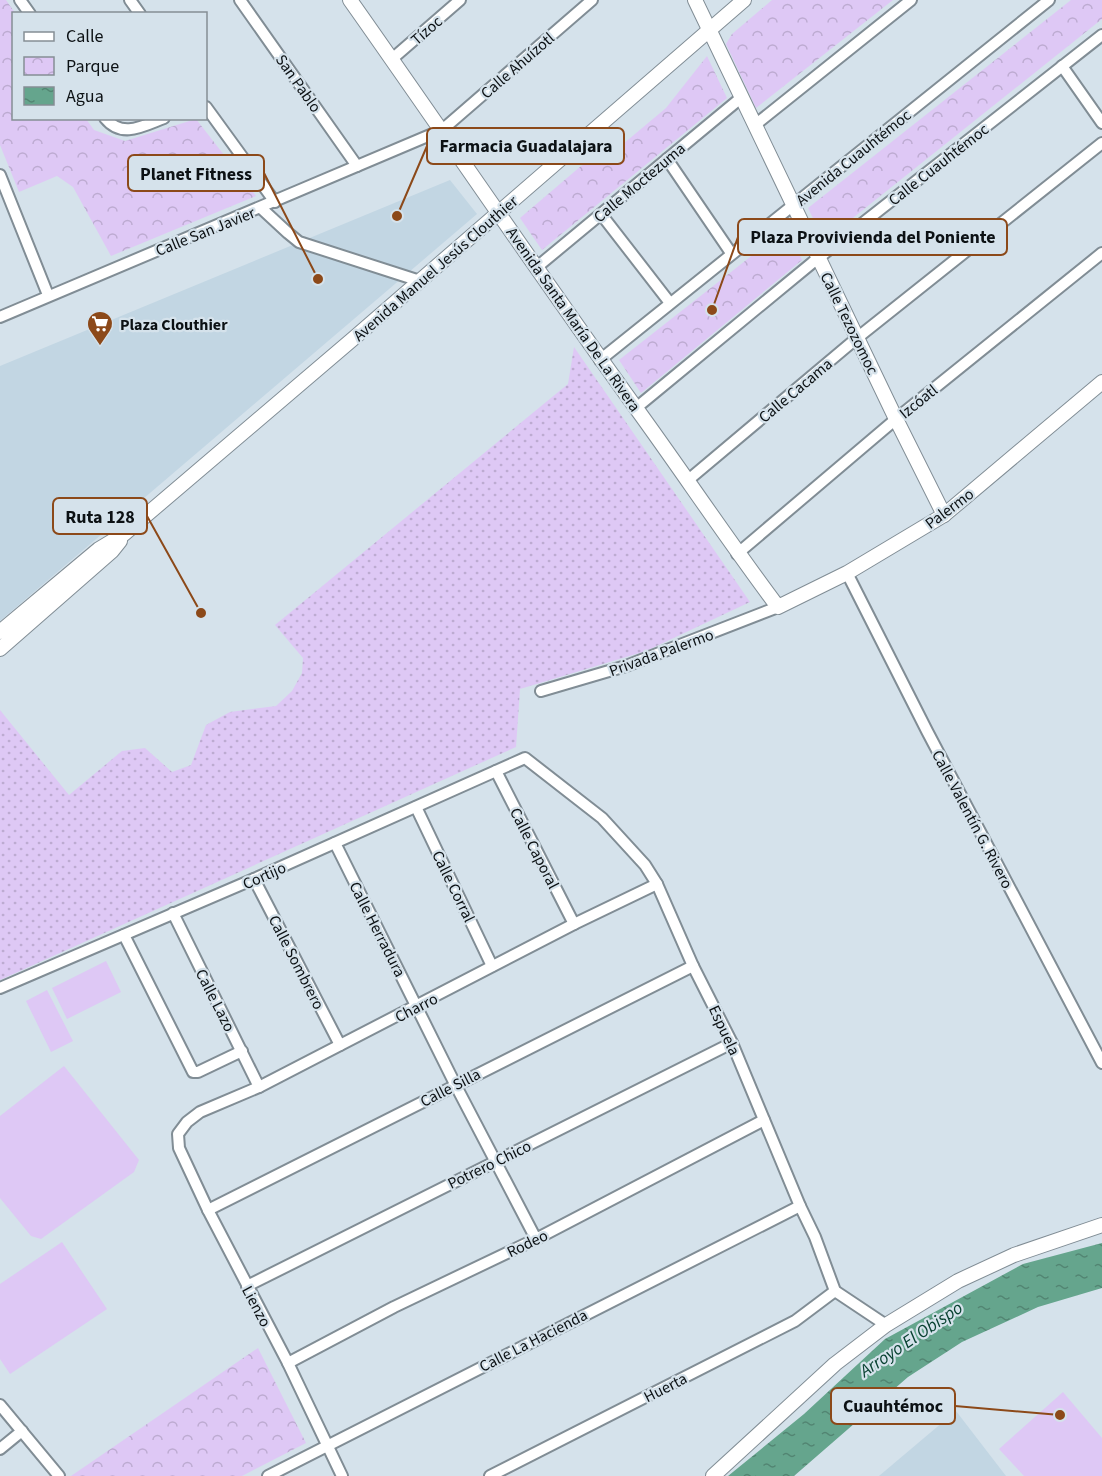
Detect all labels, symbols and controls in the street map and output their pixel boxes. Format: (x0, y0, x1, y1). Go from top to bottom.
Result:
street label: Tízoc (406, 11, 447, 51)
legend (12, 12, 207, 120)
text: Calle (66, 24, 104, 49)
street label: Calle Ahuízotl (476, 28, 559, 104)
street label: San Pablo (270, 50, 326, 117)
text: Parque (66, 54, 119, 79)
text: Agua (66, 84, 104, 109)
street label: Avenida Cuauhtémoc (791, 104, 916, 211)
street label: Calle Cuauhtémoc (884, 119, 993, 211)
callout: Farmacia Guadalajara (427, 128, 624, 164)
text: Farmacia Guadalajara (439, 134, 613, 159)
street label: Calle Moctezuma (589, 138, 690, 228)
callout: Planet Fitness (128, 155, 264, 191)
text: Planet Fitness (140, 162, 252, 187)
street label: Avenida Manuel Jesús Clouthier (348, 191, 523, 347)
street label: Calle San Javier (152, 202, 259, 262)
callout: Plaza Provivienda del Poniente (738, 219, 1007, 255)
street label: Avenida Santa María De La Rivera (501, 223, 645, 416)
text: Plaza Provivienda del Poniente (750, 225, 996, 250)
street label: Calle Tezozomoc (815, 268, 883, 378)
supermarket icon: Plaza Clouthier (85, 309, 115, 347)
place label: Plaza Clouthier (120, 314, 228, 336)
street label: Calle Cacama (754, 353, 837, 428)
street label: Izcóatl (895, 380, 942, 424)
street label: Palermo (921, 483, 979, 534)
callout: Ruta 128 (53, 498, 147, 534)
text: Ruta 128 (65, 505, 135, 530)
street label: Privada Palermo (606, 624, 717, 682)
street label: Calle Valentín G. Rivero (926, 746, 1018, 893)
street label: Calle Caporal (504, 804, 564, 893)
street label: Calle Corral (426, 847, 480, 926)
street label: Cortijo (239, 857, 290, 895)
street label: Calle Herradura (344, 878, 411, 981)
street label: Calle Sombrero (263, 911, 329, 1013)
street label: Calle Lazo (190, 965, 240, 1036)
street label: Charro (391, 988, 442, 1028)
street label: Espuela (703, 1002, 745, 1059)
street label: Calle Silla (416, 1063, 484, 1112)
street label: Potrero Chico (444, 1135, 535, 1195)
street label: Rodeo (503, 1225, 552, 1263)
street label: Lienzo (236, 1282, 276, 1331)
water label: Arroyo El Obispo (854, 1296, 968, 1384)
street label: Calle La Hacienda (475, 1304, 591, 1378)
street label: Huerta (640, 1368, 691, 1408)
callout: Cuauhtémoc (831, 1388, 955, 1424)
text: Cuauhtémoc (843, 1394, 944, 1419)

